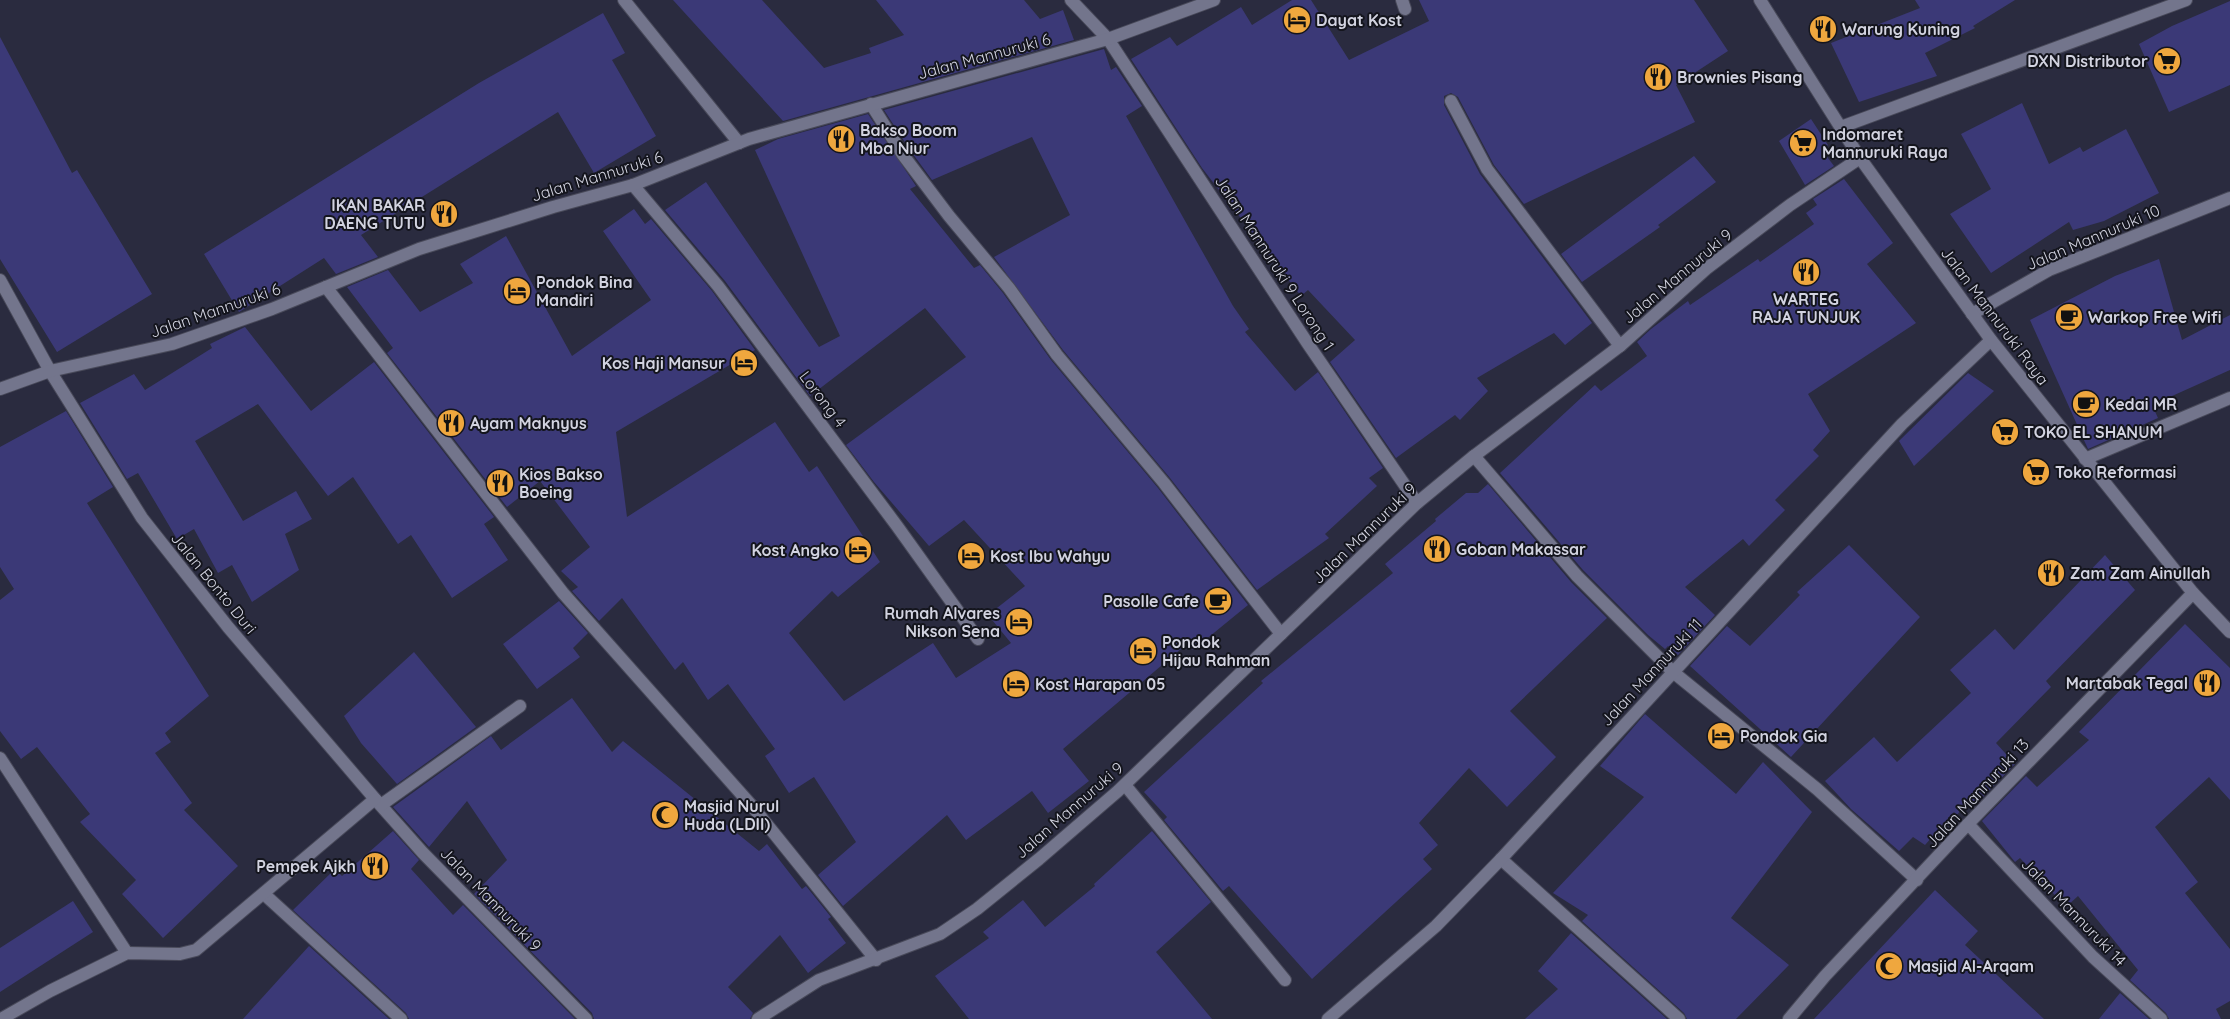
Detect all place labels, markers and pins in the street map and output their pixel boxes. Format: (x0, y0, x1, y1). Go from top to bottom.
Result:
hotel icon: Dayat Kost (1282, 5, 1312, 35)
place label: Dayat Kost (1316, 10, 1402, 30)
restaurant icon: Warung Kuning (1808, 14, 1838, 44)
place label: Warung Kuning (1842, 19, 1960, 39)
supermarket icon: DXN Distributor (2152, 46, 2182, 76)
place label: DXN Distributor (2027, 51, 2148, 71)
restaurant icon: Brownies Pisang (1643, 62, 1673, 92)
place label: Brownies Pisang (1677, 67, 1802, 87)
place label: Bakso Boom Mba Niur (860, 120, 957, 158)
restaurant icon: Bakso Boom Mba Niur (826, 124, 856, 154)
place label: Indomaret Mannuruki Raya (1822, 124, 1948, 162)
supermarket icon: Indomaret Mannuruki Raya (1788, 128, 1818, 158)
place label: IKAN BAKAR DAENG TUTU (324, 195, 425, 233)
restaurant icon: IKAN BAKAR DAENG TUTU (429, 199, 459, 229)
restaurant icon: WARTEG RAJA TUNJUK (1791, 257, 1821, 287)
place label: Pondok Bina Mandiri (536, 272, 632, 310)
hotel icon: Pondok Bina Mandiri (502, 276, 532, 306)
place label: WARTEG RAJA TUNJUK (1752, 289, 1860, 327)
cafe icon: Warkop Free Wifi (2054, 302, 2084, 332)
place label: Warkop Free Wifi (2088, 307, 2222, 327)
hotel icon: Kos Haji Mansur (729, 348, 759, 378)
place label: Kos Haji Mansur (602, 353, 725, 373)
cafe icon: Kedai MR (2071, 389, 2101, 419)
place label: Kedai MR (2105, 394, 2177, 414)
restaurant icon: Ayam Maknyus (436, 408, 466, 438)
place label: Ayam Maknyus (470, 413, 587, 433)
supermarket icon: TOKO EL SHANUM (1990, 417, 2020, 447)
place label: TOKO EL SHANUM (2024, 422, 2163, 442)
supermarket icon: Toko Reformasi (2021, 457, 2051, 487)
place label: Toko Reformasi (2055, 462, 2176, 482)
place label: Kios Bakso Boeing (519, 464, 603, 502)
restaurant icon: Kios Bakso Boeing (485, 468, 515, 498)
restaurant icon: Goban Makassar (1422, 534, 1452, 564)
hotel icon: Kost Angko (843, 535, 873, 565)
place label: Goban Makassar (1456, 539, 1586, 559)
place label: Kost Angko (751, 540, 839, 560)
hotel icon: Kost Ibu Wahyu (956, 541, 986, 571)
place label: Kost Ibu Wahyu (990, 546, 1110, 566)
restaurant icon: Zam Zam Ainullah (2036, 558, 2066, 588)
place label: Zam Zam Ainullah (2070, 563, 2210, 583)
cafe icon: Pasolle Cafe (1203, 586, 1233, 616)
place label: Pasolle Cafe (1103, 591, 1199, 611)
place label: Rumah Alvares Nikson Sena (884, 603, 1000, 641)
hotel icon: Rumah Alvares Nikson Sena (1004, 607, 1034, 637)
place label: Pondok Hijau Rahman (1162, 632, 1270, 670)
hotel icon: Pondok Hijau Rahman (1128, 636, 1158, 666)
restaurant icon: Martabak Tegal (2192, 668, 2222, 698)
hotel icon: Kost Harapan 05 (1001, 669, 1031, 699)
place label: Martabak Tegal (2066, 673, 2188, 693)
place label: Kost Harapan 05 (1035, 674, 1165, 694)
hotel icon: Pondok Gia (1706, 721, 1736, 751)
place label: Pondok Gia (1740, 726, 1828, 746)
place label: Masjid Nurul Huda (LDII) (684, 796, 779, 834)
mosque icon: Masjid Nurul Huda (LDII) (650, 800, 680, 830)
restaurant icon: Pempek Ajkh (360, 851, 390, 881)
place label: Pempek Ajkh (256, 856, 356, 876)
mosque icon: Masjid Al-Arqam (1874, 951, 1904, 981)
place label: Masjid Al-Arqam (1908, 956, 2034, 976)

